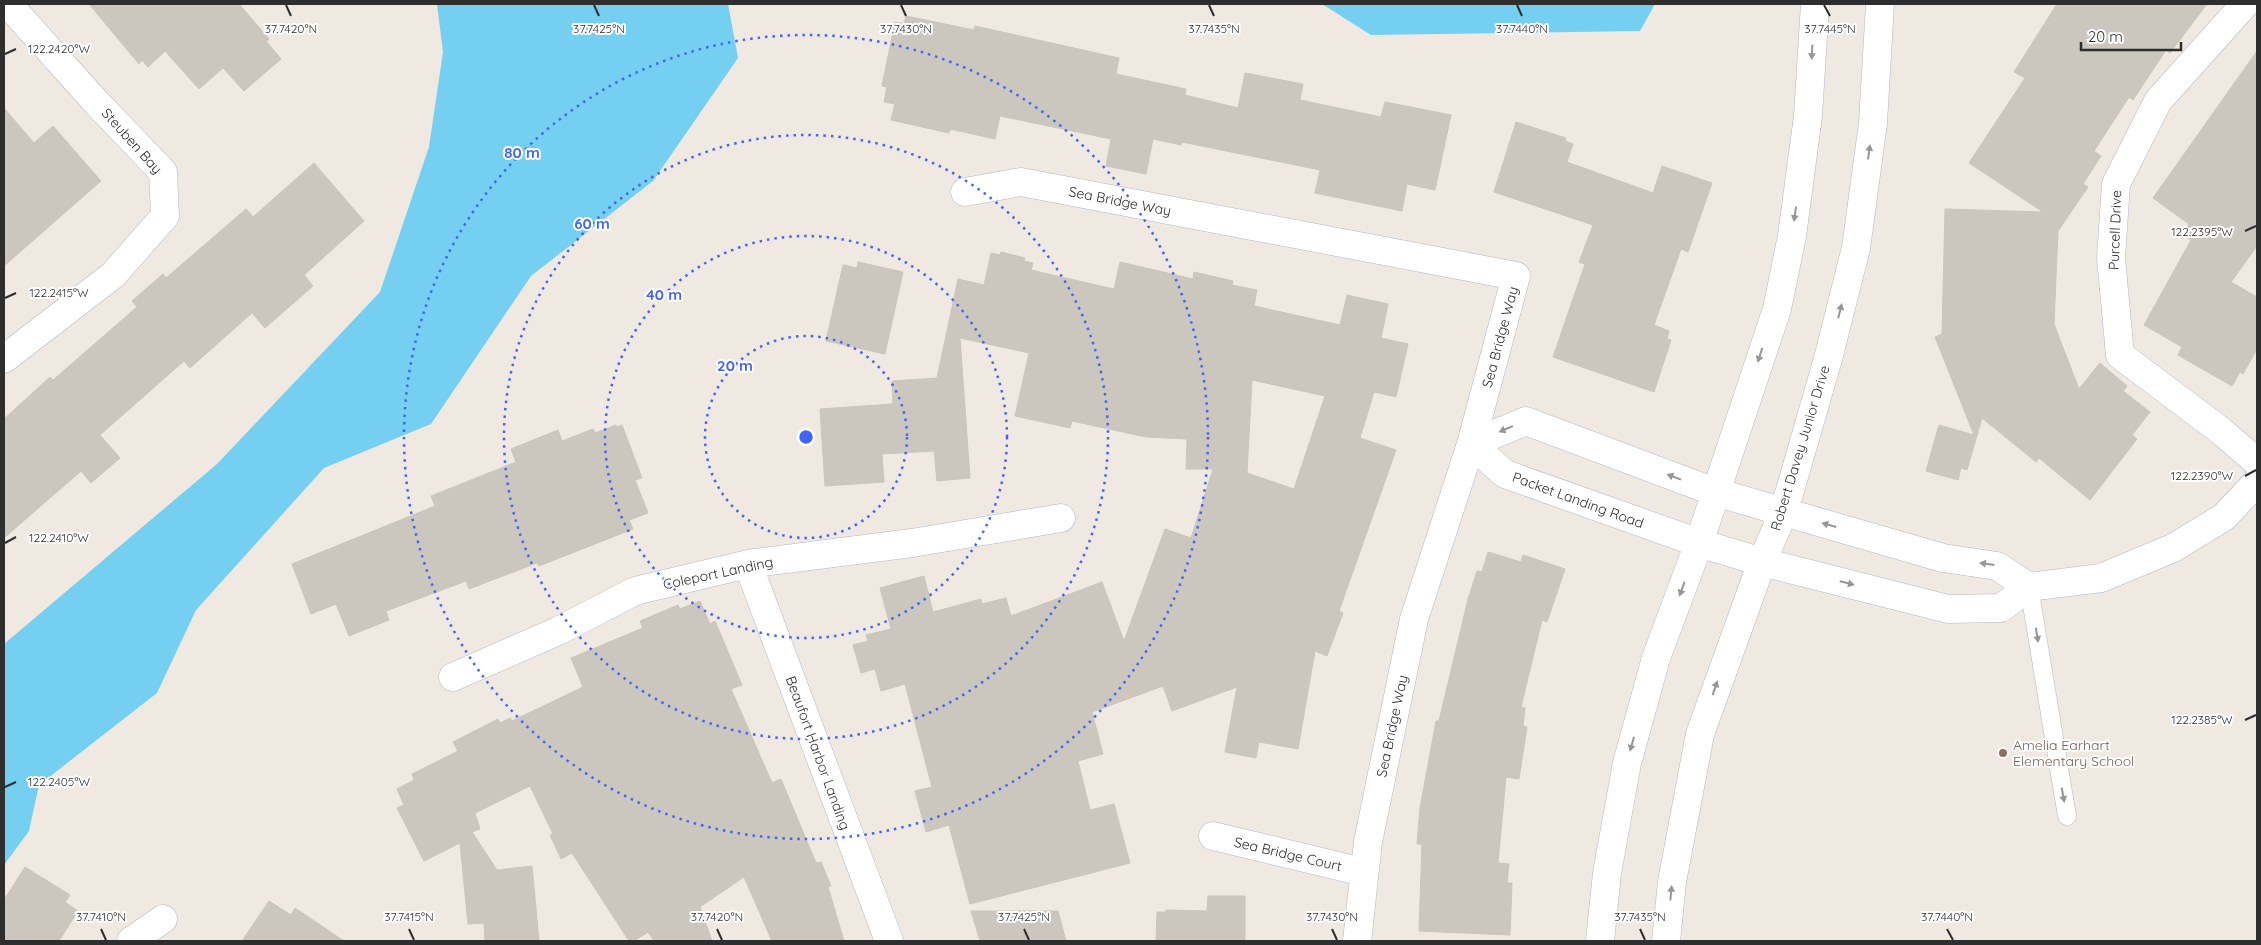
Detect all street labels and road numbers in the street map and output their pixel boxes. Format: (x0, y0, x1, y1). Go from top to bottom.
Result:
street label: Steuben Bay (98, 104, 166, 178)
street label: Sea Bridge Way (1067, 182, 1173, 220)
street label: Purcell Drive (2105, 189, 2125, 271)
street label: Sea Bridge Way (1478, 284, 1522, 390)
street label: Robert Davey Junior Drive (1766, 363, 1834, 533)
street label: Packet Landing Road (1510, 468, 1646, 532)
street label: Coleport Landing (661, 553, 775, 593)
street label: Beaufort Harbor Landing (782, 673, 854, 833)
street label: Sea Bridge Way (1372, 673, 1412, 779)
street label: Sea Bridge Court (1232, 833, 1344, 875)

